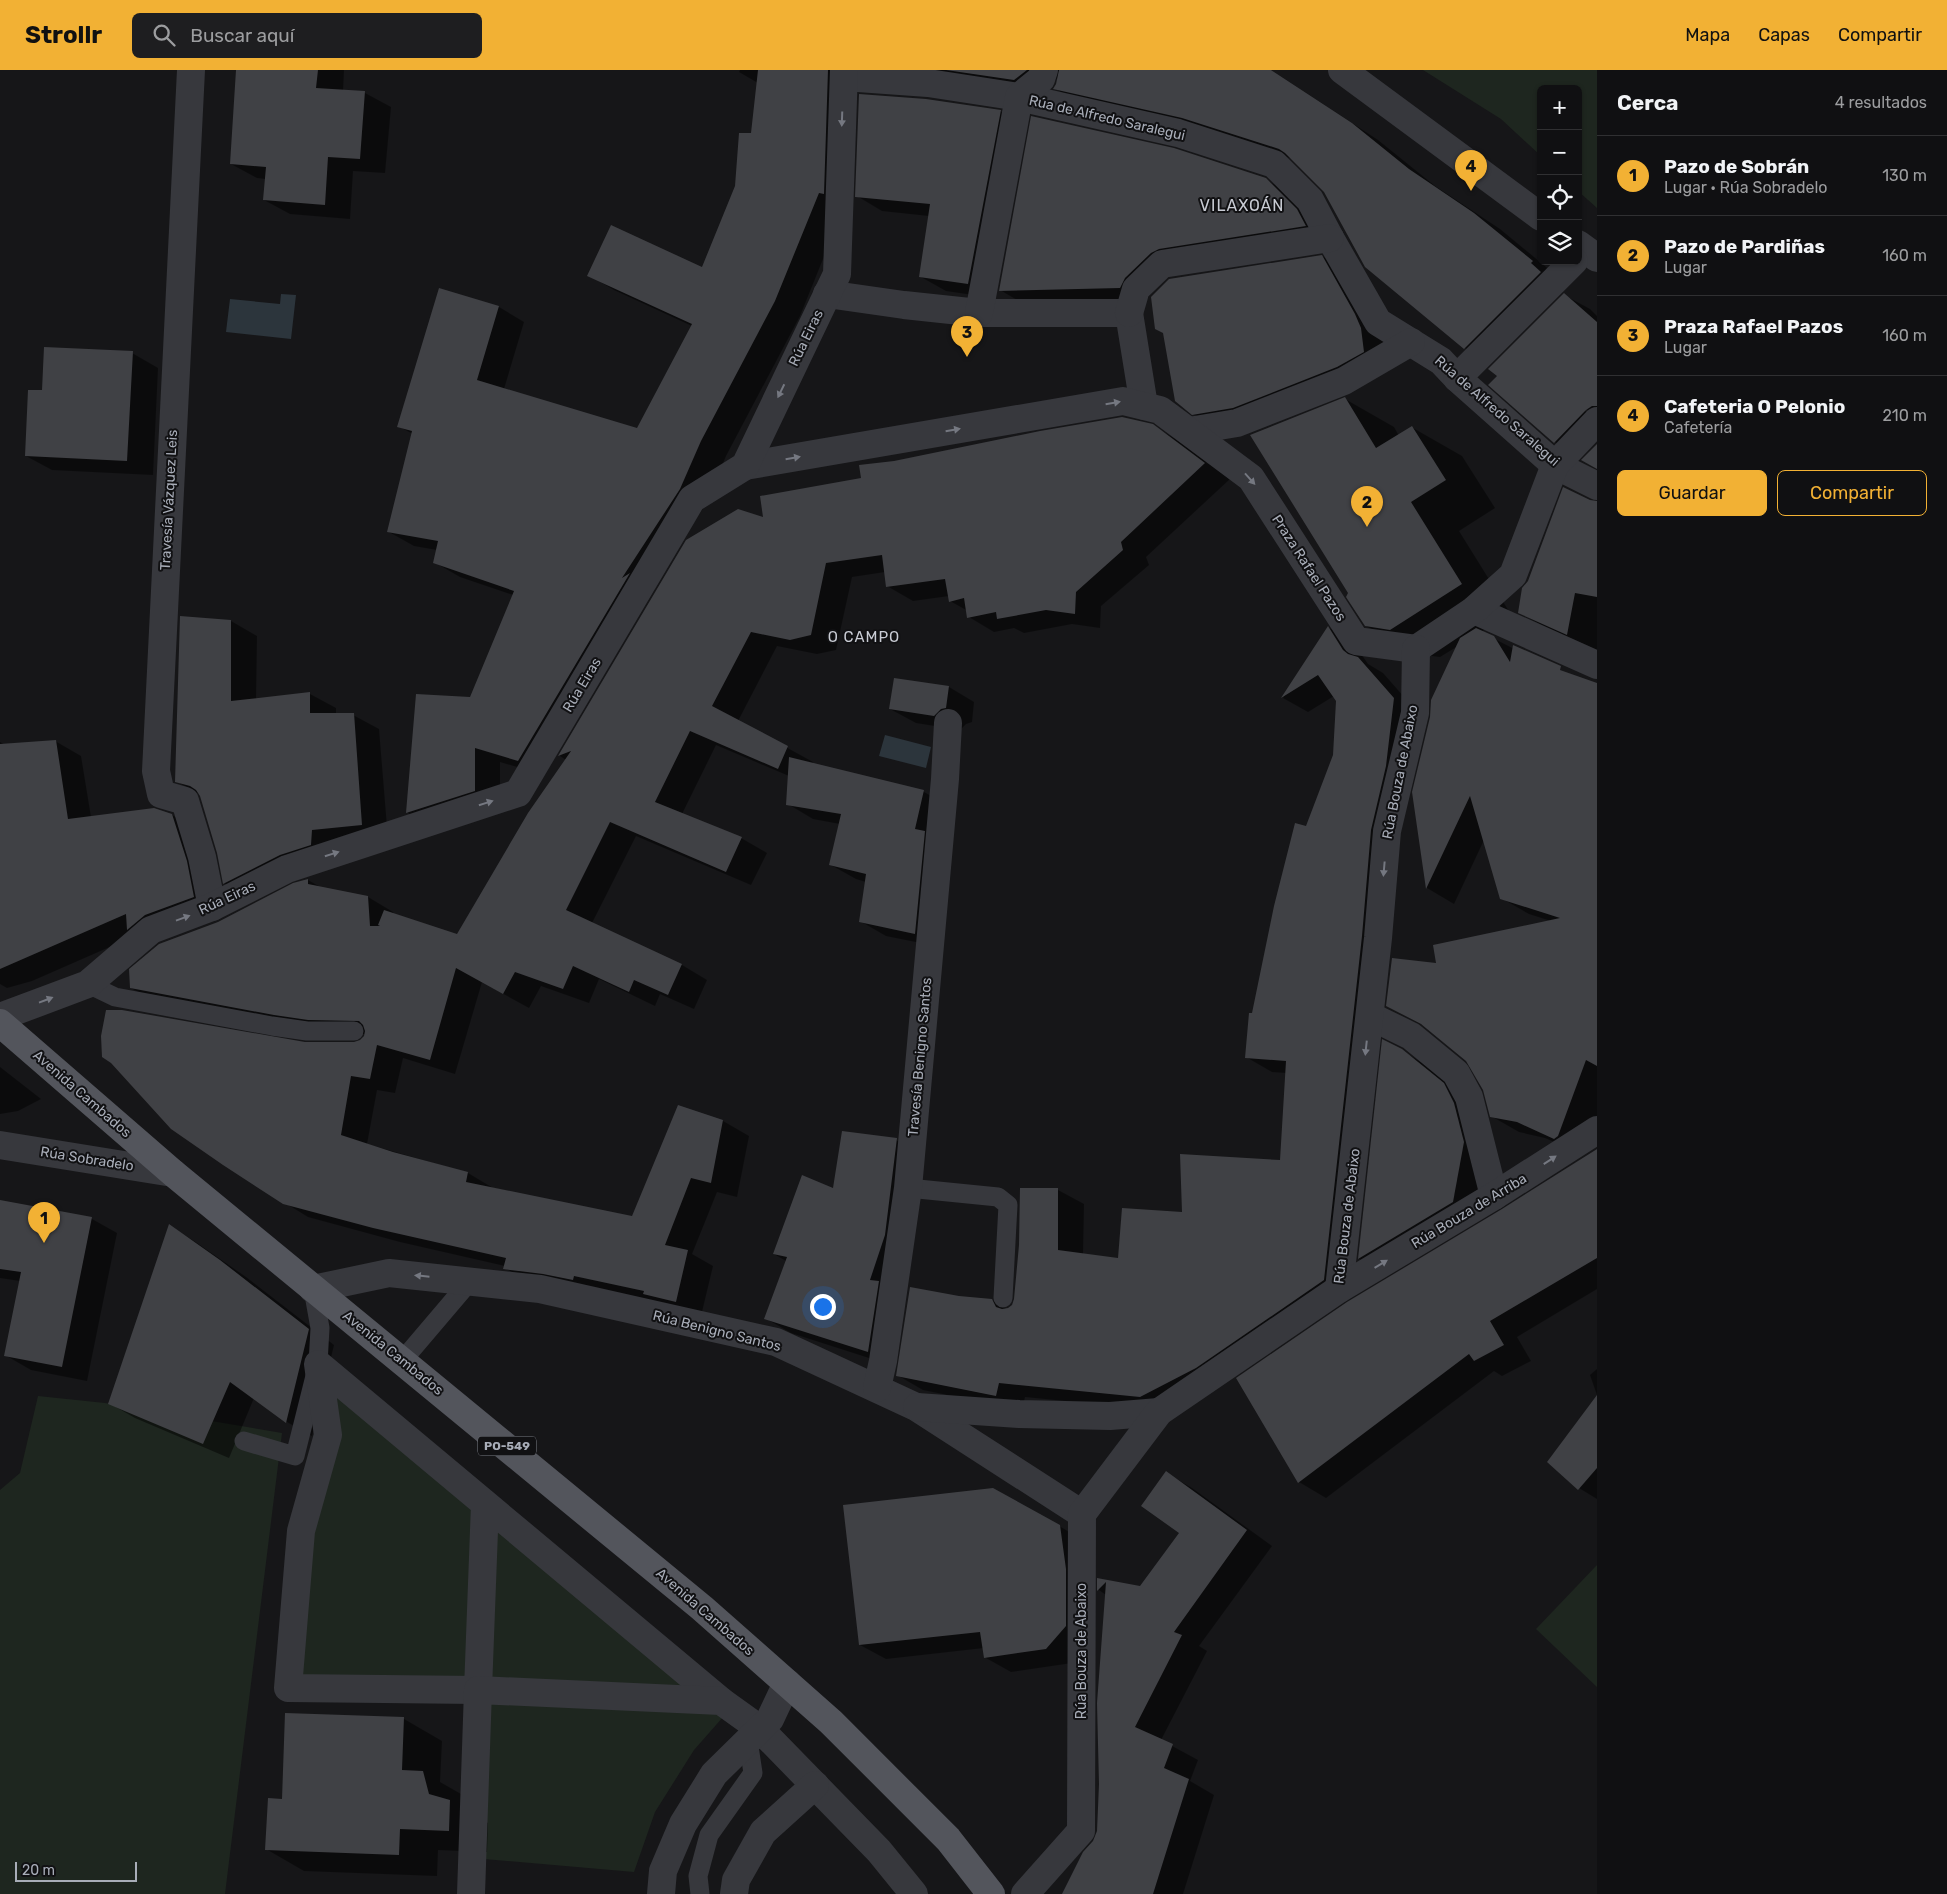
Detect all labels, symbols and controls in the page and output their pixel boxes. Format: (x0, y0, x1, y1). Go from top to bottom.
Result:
search box (132, 13, 482, 58)
text: Strollr (25, 21, 102, 49)
icon: search (150, 21, 178, 49)
text: Buscar aquí (190, 24, 294, 47)
text: Mapa (1685, 24, 1730, 46)
text: Capas (1758, 24, 1810, 46)
text: Compartir (1838, 24, 1922, 46)
map controls (1537, 85, 1582, 265)
button: + (1537, 85, 1582, 130)
text: Cerca (1617, 90, 1678, 115)
street label: Rúa de Alfredo Saralegui (1027, 92, 1187, 144)
text: 4 resultados (1835, 93, 1927, 112)
one-way arrow (838, 111, 846, 127)
button: − (1537, 130, 1582, 175)
pin: 4 (1455, 150, 1487, 191)
text: Pazo de Sobrán (1664, 155, 1809, 178)
text: 1 (1629, 166, 1637, 185)
text: 130 m (1882, 166, 1927, 185)
button: locate (1537, 175, 1582, 220)
text: Lugar · Rúa Sobradelo (1664, 178, 1827, 197)
district label: VILAXOÁN (1200, 196, 1284, 215)
button: layers (1537, 220, 1582, 265)
text: Pazo de Pardiñas (1664, 235, 1825, 258)
text: 2 (1628, 246, 1638, 265)
text: 160 m (1882, 246, 1927, 265)
text: Lugar (1664, 258, 1707, 277)
street label: Rúa Eiras (785, 307, 827, 369)
text: Praza Rafael Pazos (1664, 315, 1843, 338)
pin: 3 (951, 316, 983, 357)
text: 3 (1628, 326, 1638, 345)
text: 160 m (1882, 326, 1927, 345)
text: Lugar (1664, 338, 1707, 357)
street label: Rúa de Alfredo Saralegui (1431, 352, 1563, 470)
one-way arrow (777, 384, 785, 398)
text: Cafeteria O Pelonio (1664, 395, 1845, 418)
one-way arrow (1105, 398, 1121, 406)
text: 4 (1628, 406, 1638, 425)
text: 210 m (1882, 406, 1927, 425)
text: Cafetería (1664, 418, 1732, 437)
one-way arrow (945, 426, 961, 434)
street label: Travesía Vázquez Leis (157, 429, 181, 571)
one-way arrow (785, 453, 801, 461)
button: Guardar (1617, 470, 1767, 516)
button: Compartir (1777, 470, 1927, 516)
one-way arrow (1244, 473, 1256, 485)
pin: 2 (1351, 486, 1383, 527)
street label: Praza Rafael Pazos (1268, 512, 1350, 624)
district label: O CAMPO (828, 628, 900, 646)
street label: Rúa Eiras (559, 655, 605, 715)
street label: Rúa Bouza de Abaixo (1379, 703, 1421, 841)
one-way arrow (479, 799, 494, 807)
one-way arrow (325, 850, 340, 858)
one-way arrow (1380, 861, 1388, 877)
street label: Rúa Eiras (196, 877, 258, 919)
one-way arrow (176, 914, 191, 922)
street label: Travesía Benigno Santos (905, 977, 935, 1137)
one-way arrow (38, 996, 53, 1003)
one-way arrow (1362, 1040, 1370, 1056)
street label: Avenida Cambados (29, 1047, 135, 1141)
street label: Rúa Sobradelo (39, 1143, 135, 1175)
street label: Rúa Bouza de Abaixo (1330, 1147, 1364, 1285)
one-way arrow (1543, 1156, 1557, 1165)
street label: Rúa Bouza de Arriba (1408, 1170, 1530, 1252)
pin: 1 (28, 1202, 60, 1243)
one-way arrow (1375, 1259, 1388, 1268)
one-way arrow (413, 1272, 429, 1280)
your location (810, 1294, 836, 1320)
street label: Avenida Cambados (339, 1307, 447, 1399)
street label: Rúa Benigno Santos (651, 1307, 783, 1355)
road number: PO-549 (478, 1436, 536, 1455)
street label: Avenida Cambados (652, 1565, 758, 1659)
street label: Rúa Bouza de Abaixo (1073, 1583, 1090, 1719)
scale bar (15, 1859, 138, 1882)
text: 20 m (22, 1862, 55, 1879)

